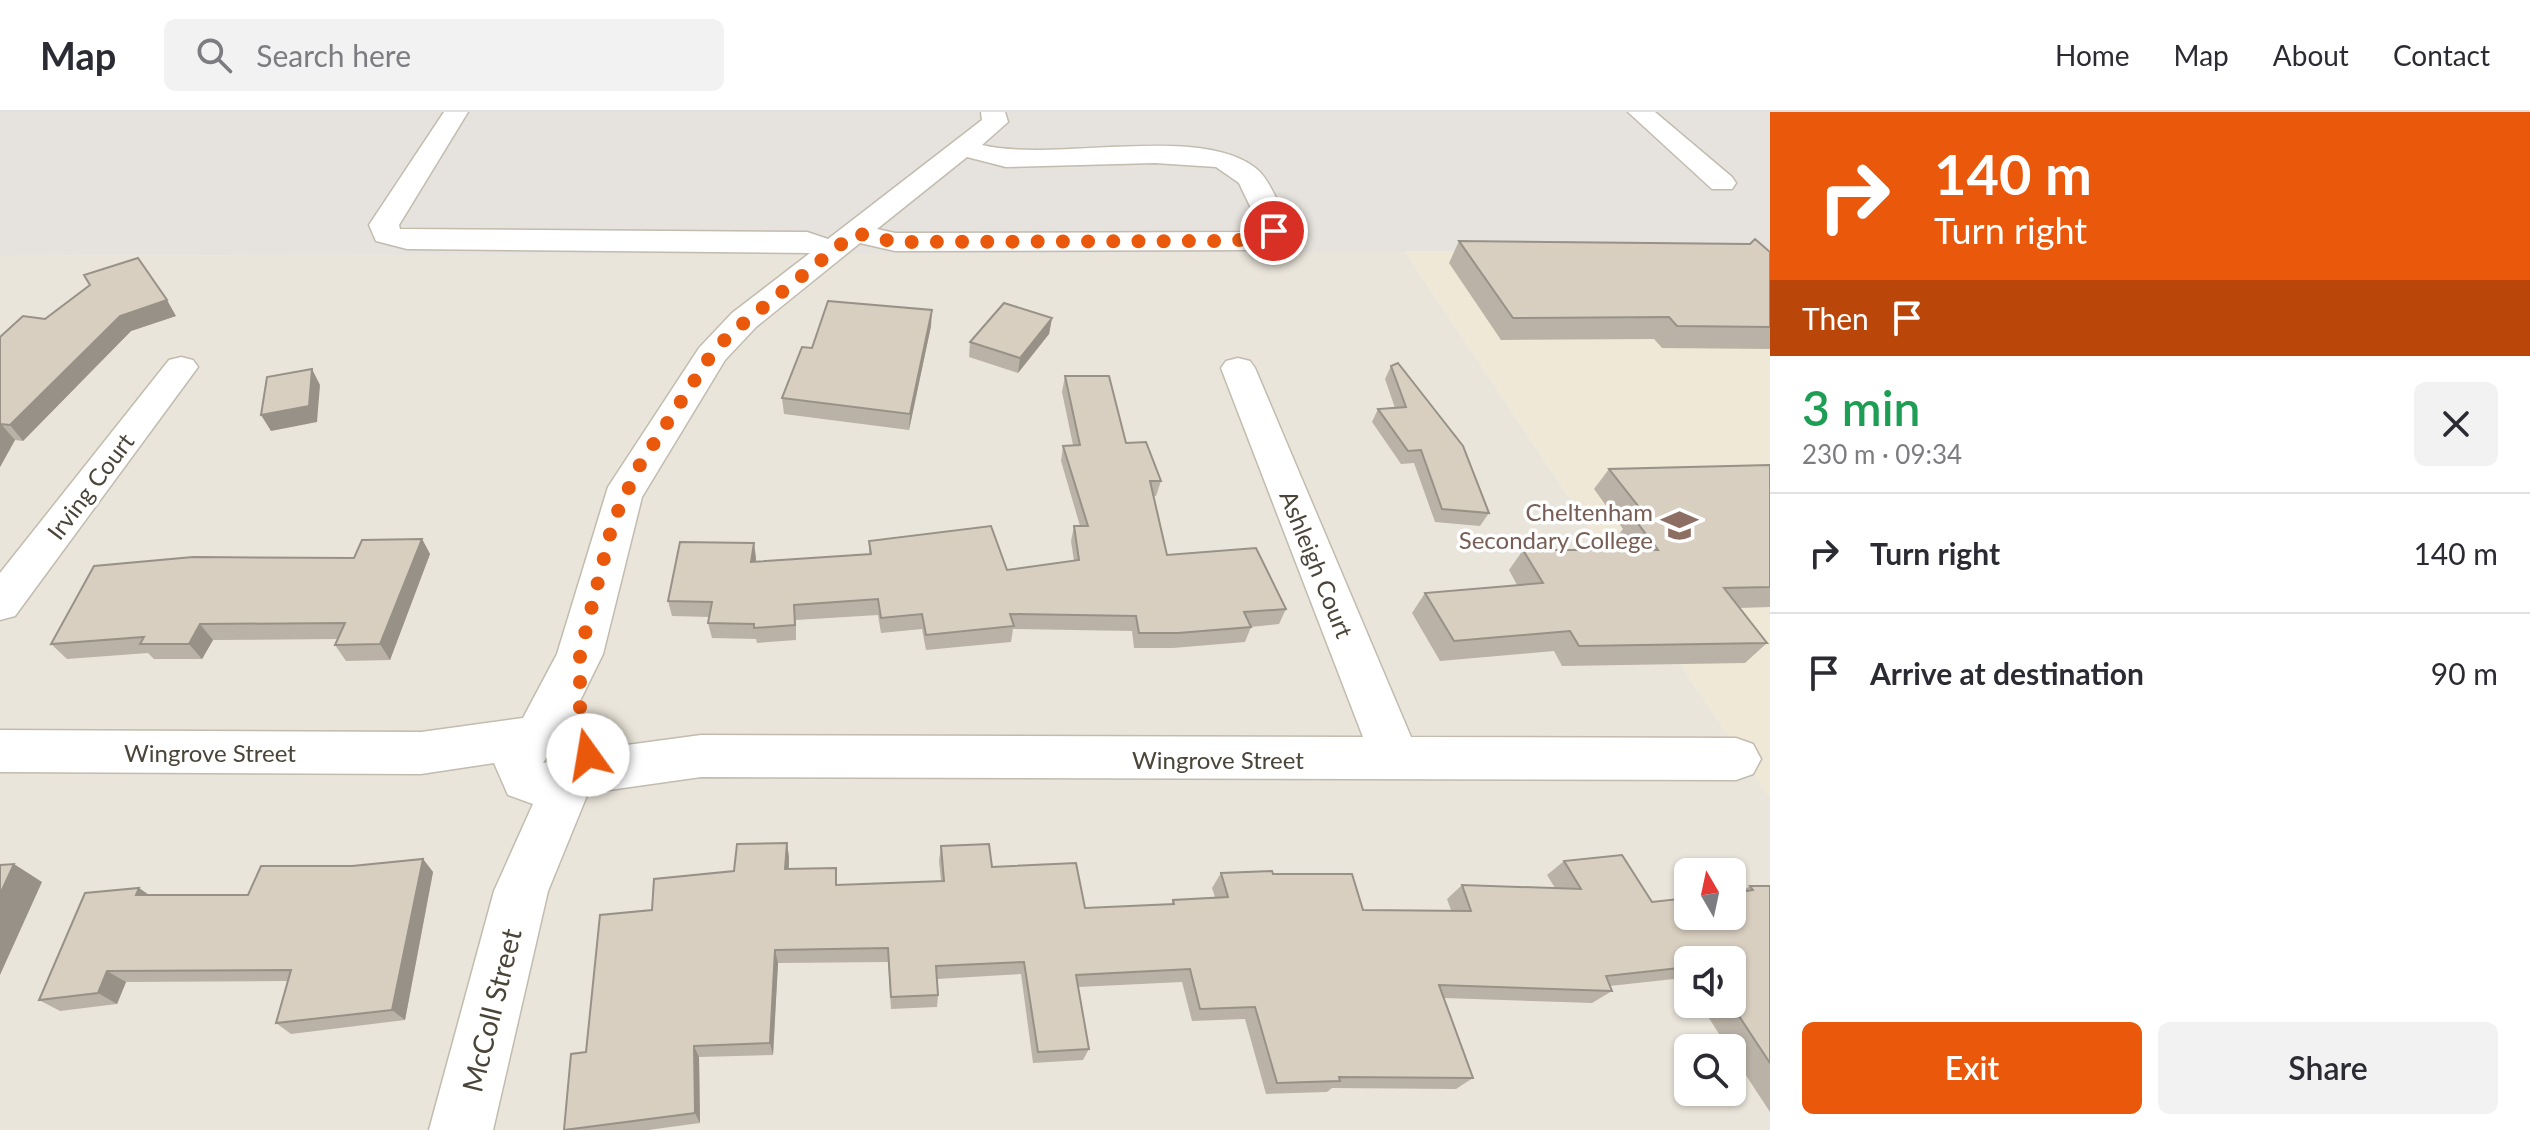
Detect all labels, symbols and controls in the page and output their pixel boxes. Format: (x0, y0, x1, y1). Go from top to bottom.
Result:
search box (164, 19, 724, 91)
text: Map (40, 32, 116, 78)
icon: search (192, 33, 236, 77)
text: Search here (256, 37, 411, 73)
text: Home (2055, 38, 2130, 72)
text: Map (2174, 38, 2229, 72)
text: About (2273, 38, 2349, 72)
text: Contact (2393, 38, 2490, 72)
text: 140 m (1934, 140, 2092, 207)
icon: right (1802, 144, 1906, 248)
pin (1240, 197, 1308, 265)
text: Turn right (1934, 208, 2087, 252)
icon: arrive (1252, 209, 1296, 253)
icon: arrive (1885, 296, 1929, 340)
text: Then (1802, 300, 1869, 336)
text: 3 min (1802, 379, 1920, 436)
button: close (2414, 382, 2498, 466)
street label: Irving Court (41, 427, 140, 545)
text: 230 m · 09:34 (1802, 438, 1962, 470)
street label: Ashleigh Court (1274, 486, 1360, 642)
place label: Cheltenham Secondary College (1459, 497, 1653, 554)
school or university icon: Cheltenham Secondary College (1660, 506, 1698, 544)
icon: right (1802, 531, 1846, 575)
text: Turn right (1870, 535, 2000, 571)
text: 140 m (2413, 535, 2498, 571)
icon: arrive (1802, 651, 1846, 695)
text: Arrive at destination (1870, 655, 2144, 691)
text: 90 m (2431, 655, 2498, 691)
position arrow (546, 713, 630, 797)
street label: Wingrove Street (124, 738, 296, 767)
street label: Wingrove Street (1132, 745, 1304, 774)
north arrow (1674, 858, 1746, 930)
map controls (1674, 858, 1746, 1106)
street label: McColl Street (454, 925, 528, 1095)
button: sound (1674, 946, 1746, 1018)
button: Exit (1802, 1022, 2142, 1114)
button: Share (2158, 1022, 2498, 1114)
button: search (1674, 1034, 1746, 1106)

